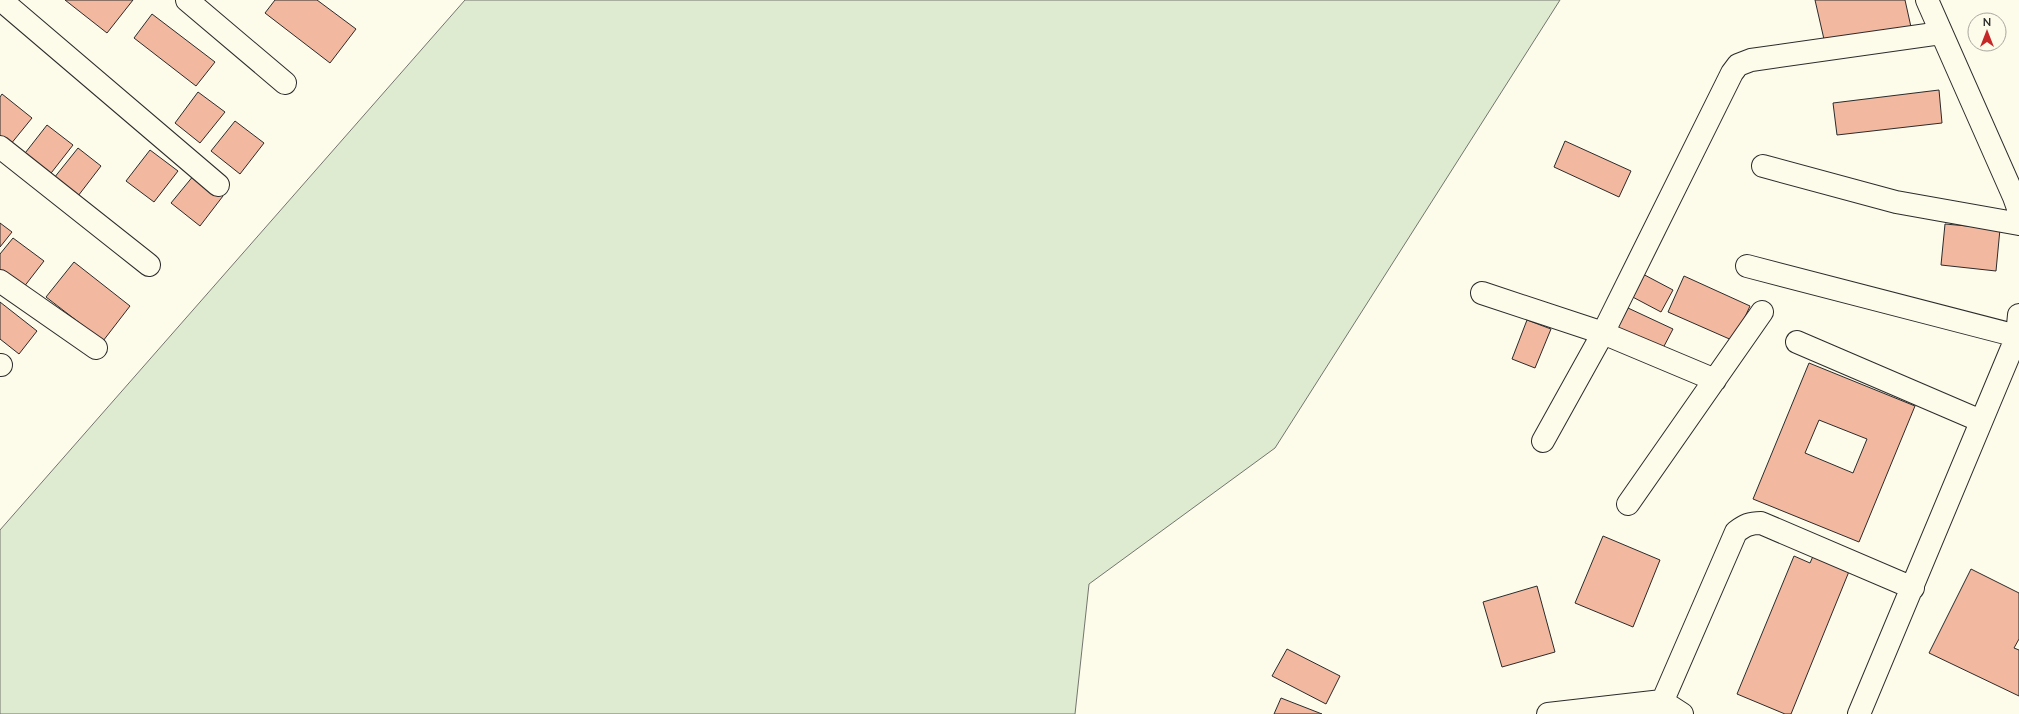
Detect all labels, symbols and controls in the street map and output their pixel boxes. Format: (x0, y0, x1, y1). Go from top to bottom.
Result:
north arrow (1967, 12, 2007, 52)
text: N (1983, 15, 1991, 28)

